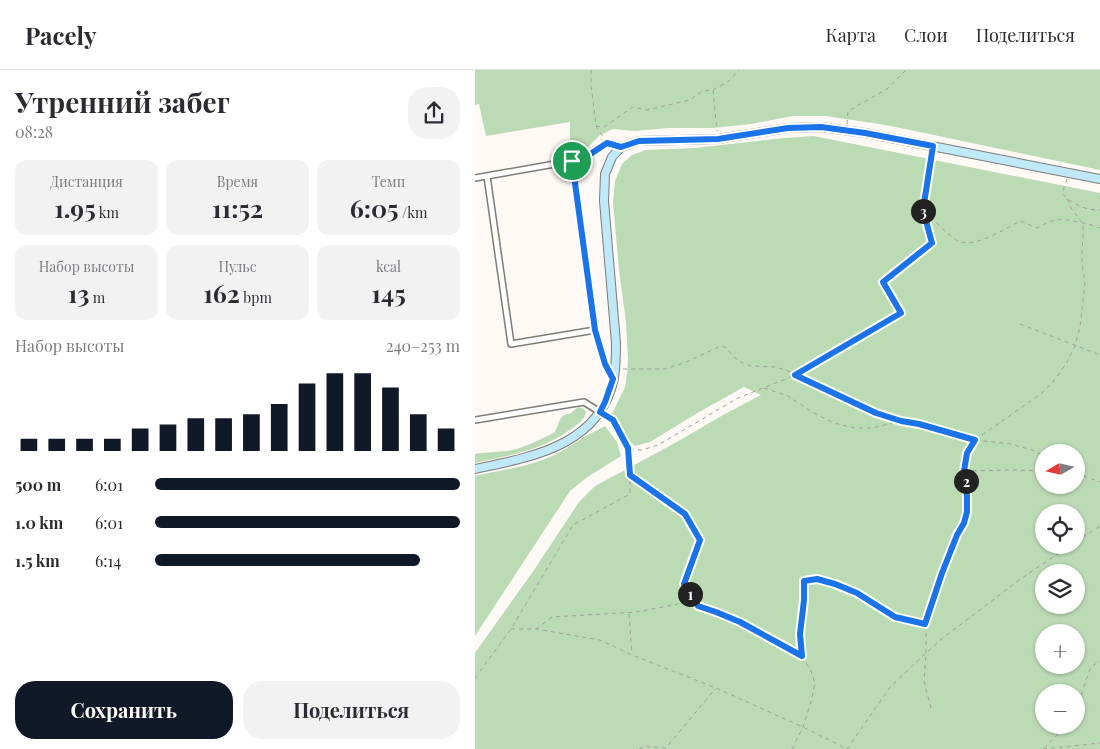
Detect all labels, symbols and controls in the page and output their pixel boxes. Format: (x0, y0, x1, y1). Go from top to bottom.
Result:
text: Pacely (25, 19, 96, 51)
text: Карта (825, 23, 876, 47)
text: Слои (904, 23, 948, 47)
text: Поделиться (976, 23, 1075, 47)
text: Утренний забег (15, 83, 230, 120)
button: share (408, 87, 460, 139)
text: 08:28 (15, 121, 53, 142)
pin (551, 140, 593, 182)
icon: arrive (558, 147, 586, 175)
text: Дистанция (50, 172, 123, 191)
text: Время (217, 172, 258, 191)
text: Темп (372, 172, 405, 191)
text: 1.95 (54, 191, 96, 224)
text: 11:52 (212, 191, 263, 224)
text: 6:05 (350, 191, 399, 224)
pin: 3 (911, 198, 935, 224)
text: 3 (920, 202, 927, 221)
text: km (96, 203, 119, 222)
text: /km (399, 203, 427, 222)
text: Набор высоты (39, 257, 134, 276)
text: Пульс (219, 257, 256, 276)
text: kcal (376, 257, 401, 276)
text: 13 (68, 276, 89, 309)
text: 162 (203, 276, 240, 309)
text: 145 (371, 276, 406, 309)
text: m (89, 288, 105, 307)
text: bpm (240, 288, 272, 307)
text: Набор высоты (15, 335, 124, 356)
text: 240–253 m (386, 335, 460, 356)
north arrow (1035, 444, 1085, 494)
map controls (1035, 444, 1085, 734)
pin: 2 (953, 468, 979, 494)
text: 2 (963, 472, 970, 491)
text: 500 m (15, 474, 61, 495)
text: 6:01 (95, 474, 123, 495)
button: locate (1035, 504, 1085, 554)
text: 1.0 km (15, 512, 63, 533)
text: 6:01 (95, 512, 123, 533)
text: 1.5 km (15, 550, 60, 571)
text: 6:14 (95, 550, 121, 571)
button: layers (1035, 564, 1085, 614)
pin: 1 (677, 582, 703, 606)
text: 1 (688, 585, 693, 604)
button: + (1035, 624, 1085, 674)
button: Сохранить (15, 681, 233, 739)
button: Поделиться (243, 681, 460, 739)
button: − (1035, 684, 1085, 734)

